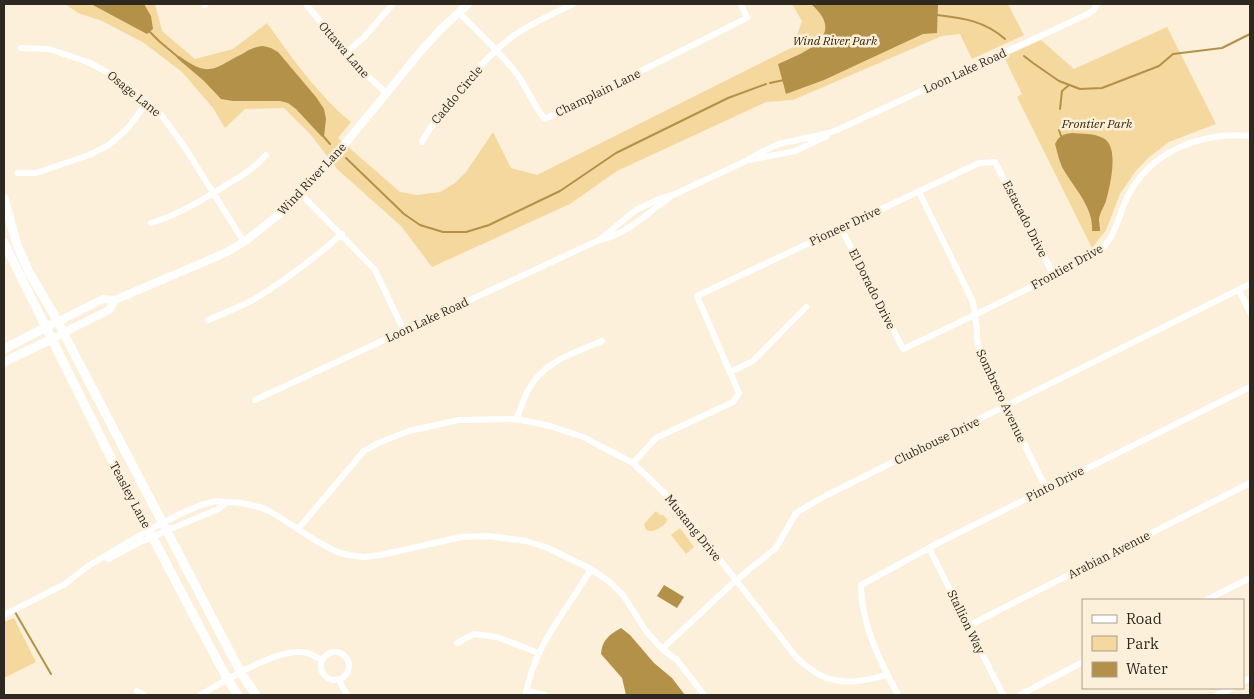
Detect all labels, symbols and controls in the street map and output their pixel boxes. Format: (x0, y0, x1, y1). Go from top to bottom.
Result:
street label: Ottawa Lane (316, 18, 373, 81)
park label: Wind River Park (793, 33, 878, 48)
street label: Loon Lake Road (921, 45, 1009, 96)
street label: Caddo Circle (428, 62, 485, 127)
street label: Champlain Lane (553, 65, 643, 120)
street label: Osage Lane (105, 68, 164, 120)
park label: Frontier Park (1061, 116, 1133, 131)
street label: Wind River Lane (274, 139, 349, 218)
street label: Estacado Drive (1000, 178, 1051, 260)
street label: Pioneer Drive (807, 202, 883, 249)
street label: Frontier Drive (1028, 241, 1105, 292)
street label: El Dorado Drive (846, 246, 899, 332)
street label: Loon Lake Road (383, 294, 471, 345)
street label: Sombrero Avenue (973, 347, 1030, 445)
street label: Clubhouse Drive (892, 413, 982, 468)
street label: Teasley Lane (107, 459, 154, 531)
street label: Pinto Drive (1023, 463, 1086, 505)
street label: Mustang Drive (662, 491, 725, 564)
street label: Arabian Avenue (1065, 527, 1152, 582)
street label: Stallion Way (944, 587, 989, 657)
legend (1082, 599, 1244, 689)
text: Road (1126, 609, 1162, 628)
text: Park (1126, 634, 1159, 653)
text: Water (1126, 659, 1168, 678)

